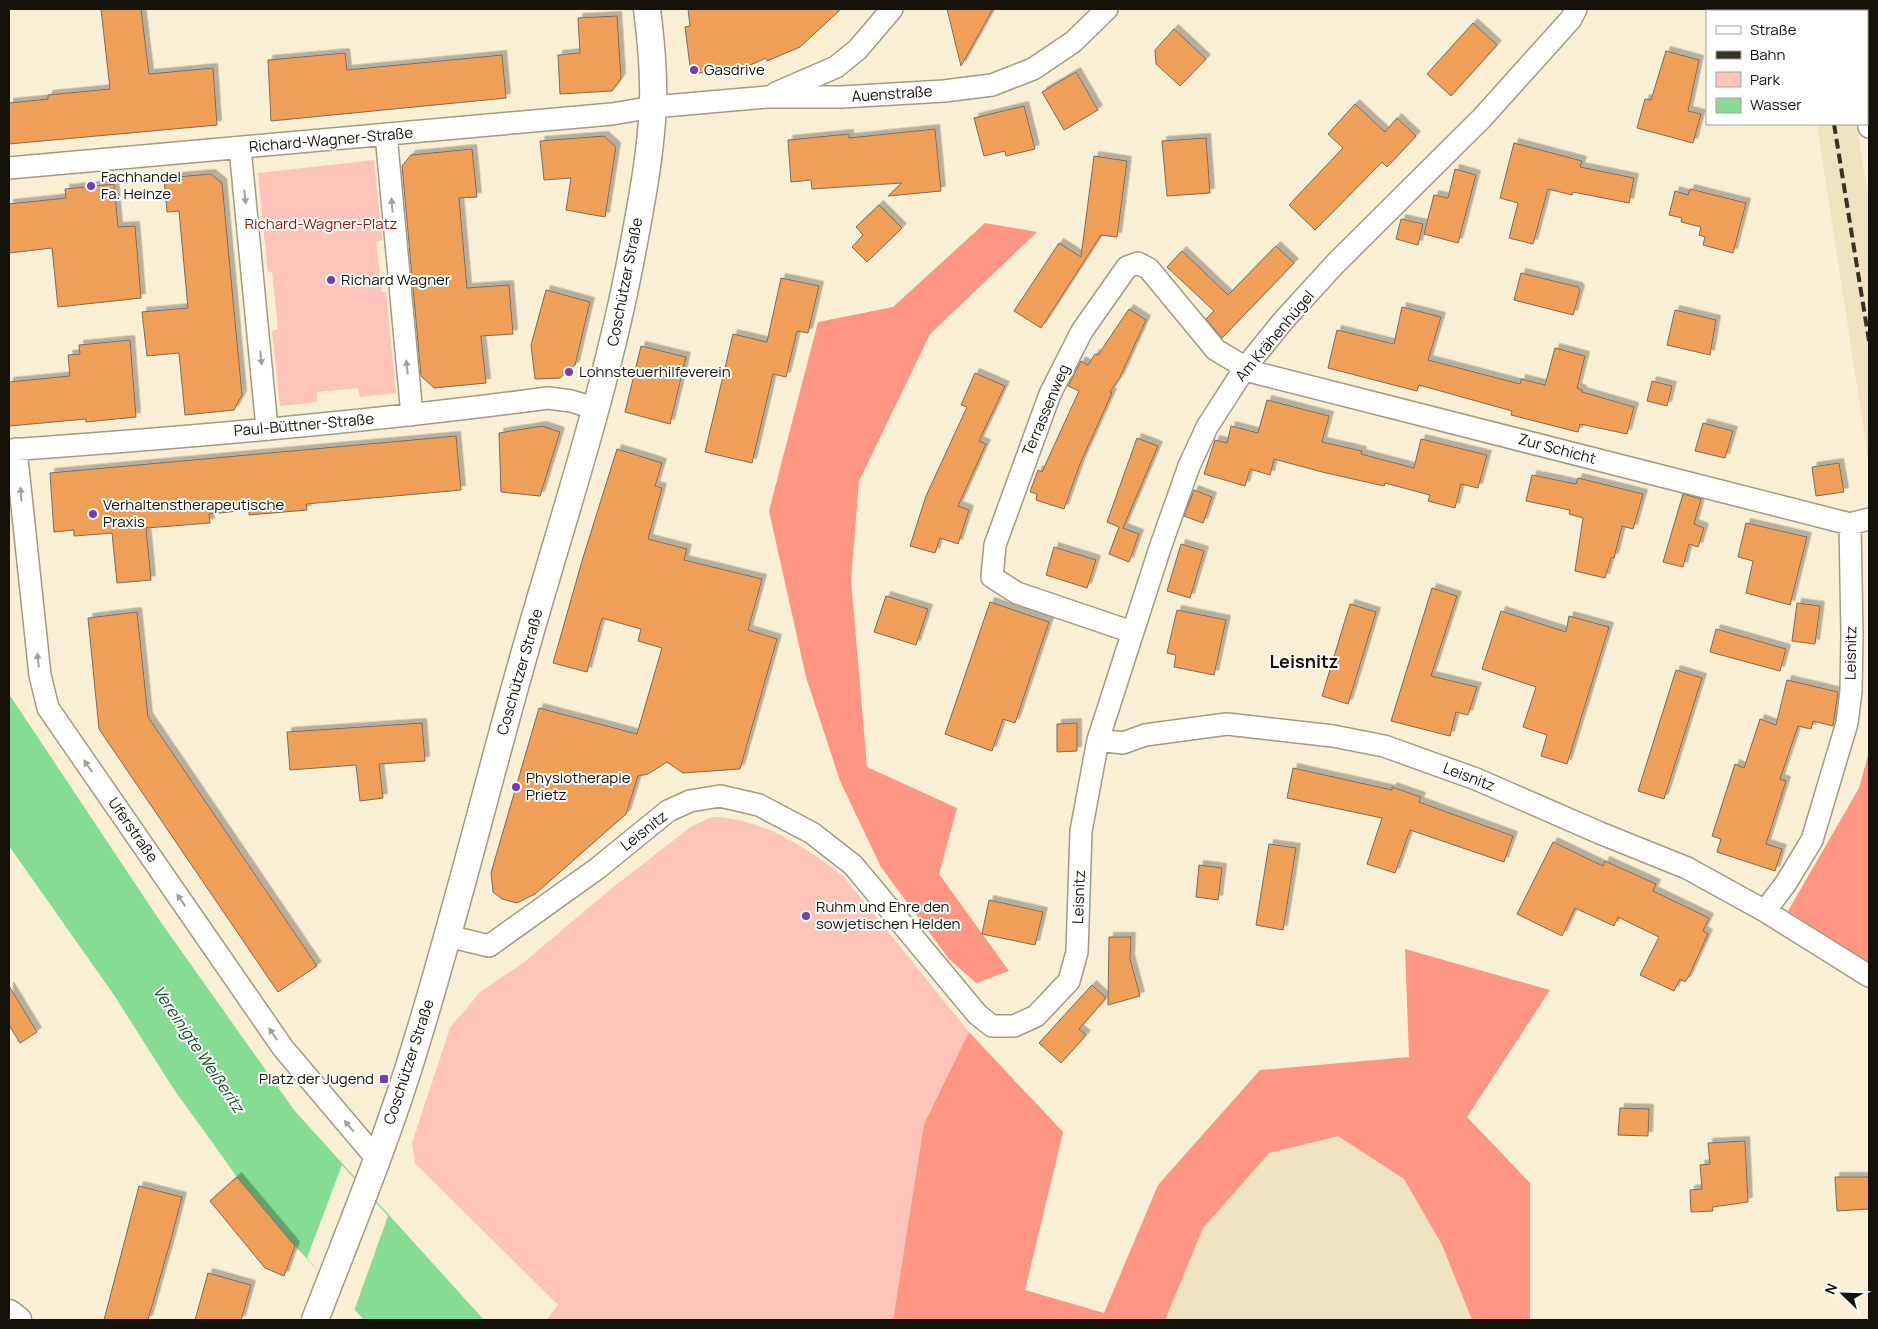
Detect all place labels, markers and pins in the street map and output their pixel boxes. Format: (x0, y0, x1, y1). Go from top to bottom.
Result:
place label: Gasdrive (704, 59, 765, 80)
marker: Gasdrive (688, 64, 700, 76)
place label: Fachhandel Fa. Heinze (101, 166, 181, 204)
marker: Fachhandel Fa. Heinze (85, 180, 97, 192)
place label: Richard Wagner (341, 269, 451, 290)
marker: Richard Wagner (325, 274, 337, 286)
place label: Lohnsteuerhilfeverein (579, 361, 731, 382)
marker: Lohnsteuerhilfeverein (563, 366, 575, 378)
place label: Verhaltenstherapeutische Praxis (103, 494, 284, 532)
marker: Verhaltenstherapeutische Praxis (87, 508, 99, 520)
place label: Physiotherapie Prietz (526, 767, 631, 805)
marker: Physiotherapie Prietz (510, 781, 522, 793)
place label: Ruhm und Ehre den sowjetischen Helden (816, 896, 961, 934)
marker: Ruhm und Ehre den sowjetischen Helden (800, 910, 812, 922)
place label: Platz der Jugend (259, 1068, 374, 1089)
marker: Platz der Jugend (378, 1073, 390, 1085)

